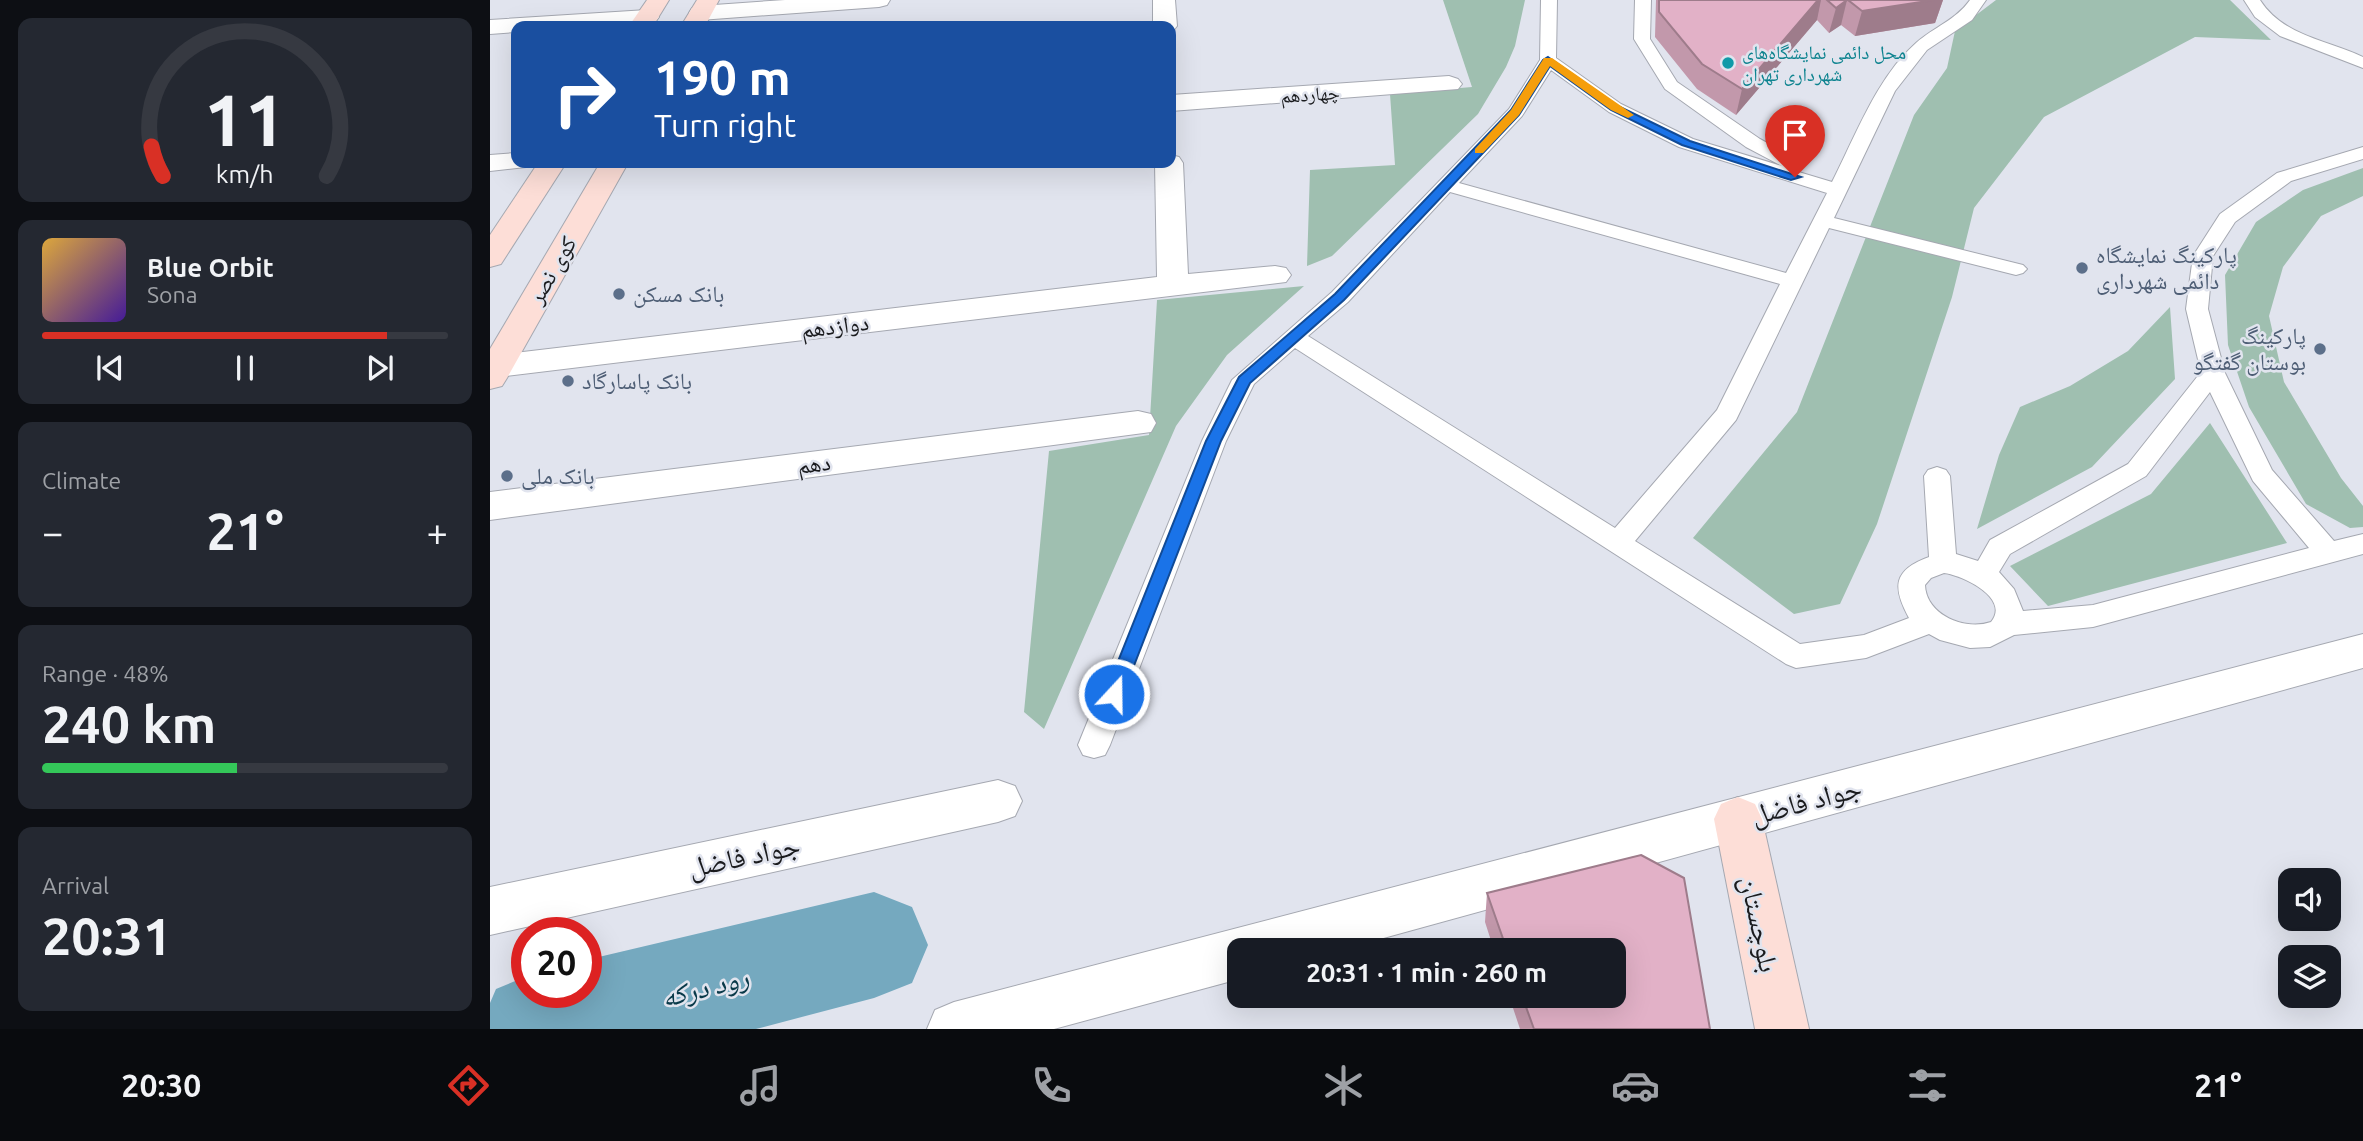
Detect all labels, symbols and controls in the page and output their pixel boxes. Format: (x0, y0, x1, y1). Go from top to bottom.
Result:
place label: محل دائمی نمایشگاه‌های شهرداری تهران (1742, 41, 1906, 86)
icon: right (539, 49, 630, 140)
text: 190 m (654, 49, 791, 104)
marker: محل دائمی نمایشگاه‌های شهرداری تهران (1720, 55, 1736, 71)
text: 11 (204, 78, 286, 160)
street label: چهاردهم (1280, 81, 1340, 109)
pin (1765, 105, 1825, 177)
text: Turn right (654, 107, 796, 143)
icon: arrive (1776, 116, 1814, 154)
text: km/h (216, 160, 274, 188)
street label: کوی نصر (522, 231, 583, 310)
place label: پارکینگ نمایشگاه دائمی شهرداری (2096, 242, 2237, 295)
text: Blue Orbit (147, 253, 274, 282)
marker: پارکینگ نمایشگاه دائمی شهرداری (2074, 260, 2090, 276)
place label: بانک مسکن (633, 281, 724, 308)
text: Sona (147, 282, 197, 307)
marker: بانک مسکن (611, 286, 627, 302)
street label: دوازدهم (800, 309, 871, 346)
place label: پارکینگ بوستان گفتگو (2193, 323, 2306, 376)
marker: پارکینگ بوستان گفتگو (2312, 341, 2328, 357)
icon: previous (91, 349, 129, 387)
icon: pause (226, 349, 264, 387)
icon: next (361, 349, 399, 387)
place label: بانک پاسارگاد (582, 368, 692, 395)
marker: بانک پاسارگاد (560, 373, 576, 389)
street label: دهم (796, 449, 833, 482)
place label: بانک ملی (521, 463, 595, 490)
text: Climate (42, 468, 121, 493)
marker: بانک ملی (499, 468, 515, 484)
text: 21° (206, 502, 284, 560)
text: − (42, 511, 63, 553)
text: + (427, 511, 448, 553)
position arrow (1077, 657, 1151, 731)
text: Range · 48% (42, 661, 169, 686)
text: 240 km (42, 695, 216, 753)
street label: جواد فاضل (1747, 771, 1865, 833)
street label: جواد فاضل (685, 829, 803, 885)
map controls (2278, 868, 2341, 1008)
button: sound (2278, 868, 2341, 931)
text: Arrival (42, 873, 109, 898)
street label: بلوچستان (1733, 873, 1786, 975)
text: 20:31 (42, 907, 172, 965)
speed limit sign: 20 (511, 917, 602, 1008)
button: layers (2278, 945, 2341, 1008)
text: 20:31 · 1 min · 260 m (1306, 958, 1547, 987)
water label: رود درکه (658, 961, 752, 1013)
icon: directions (444, 1061, 493, 1110)
icon: music (736, 1061, 785, 1110)
icon: phone (1027, 1061, 1076, 1110)
icon: climate (1319, 1061, 1368, 1110)
icon: car (1611, 1061, 1660, 1110)
icon: filters (1903, 1061, 1952, 1110)
text: 20:30 (121, 1067, 201, 1103)
text: 21° (2194, 1067, 2242, 1103)

